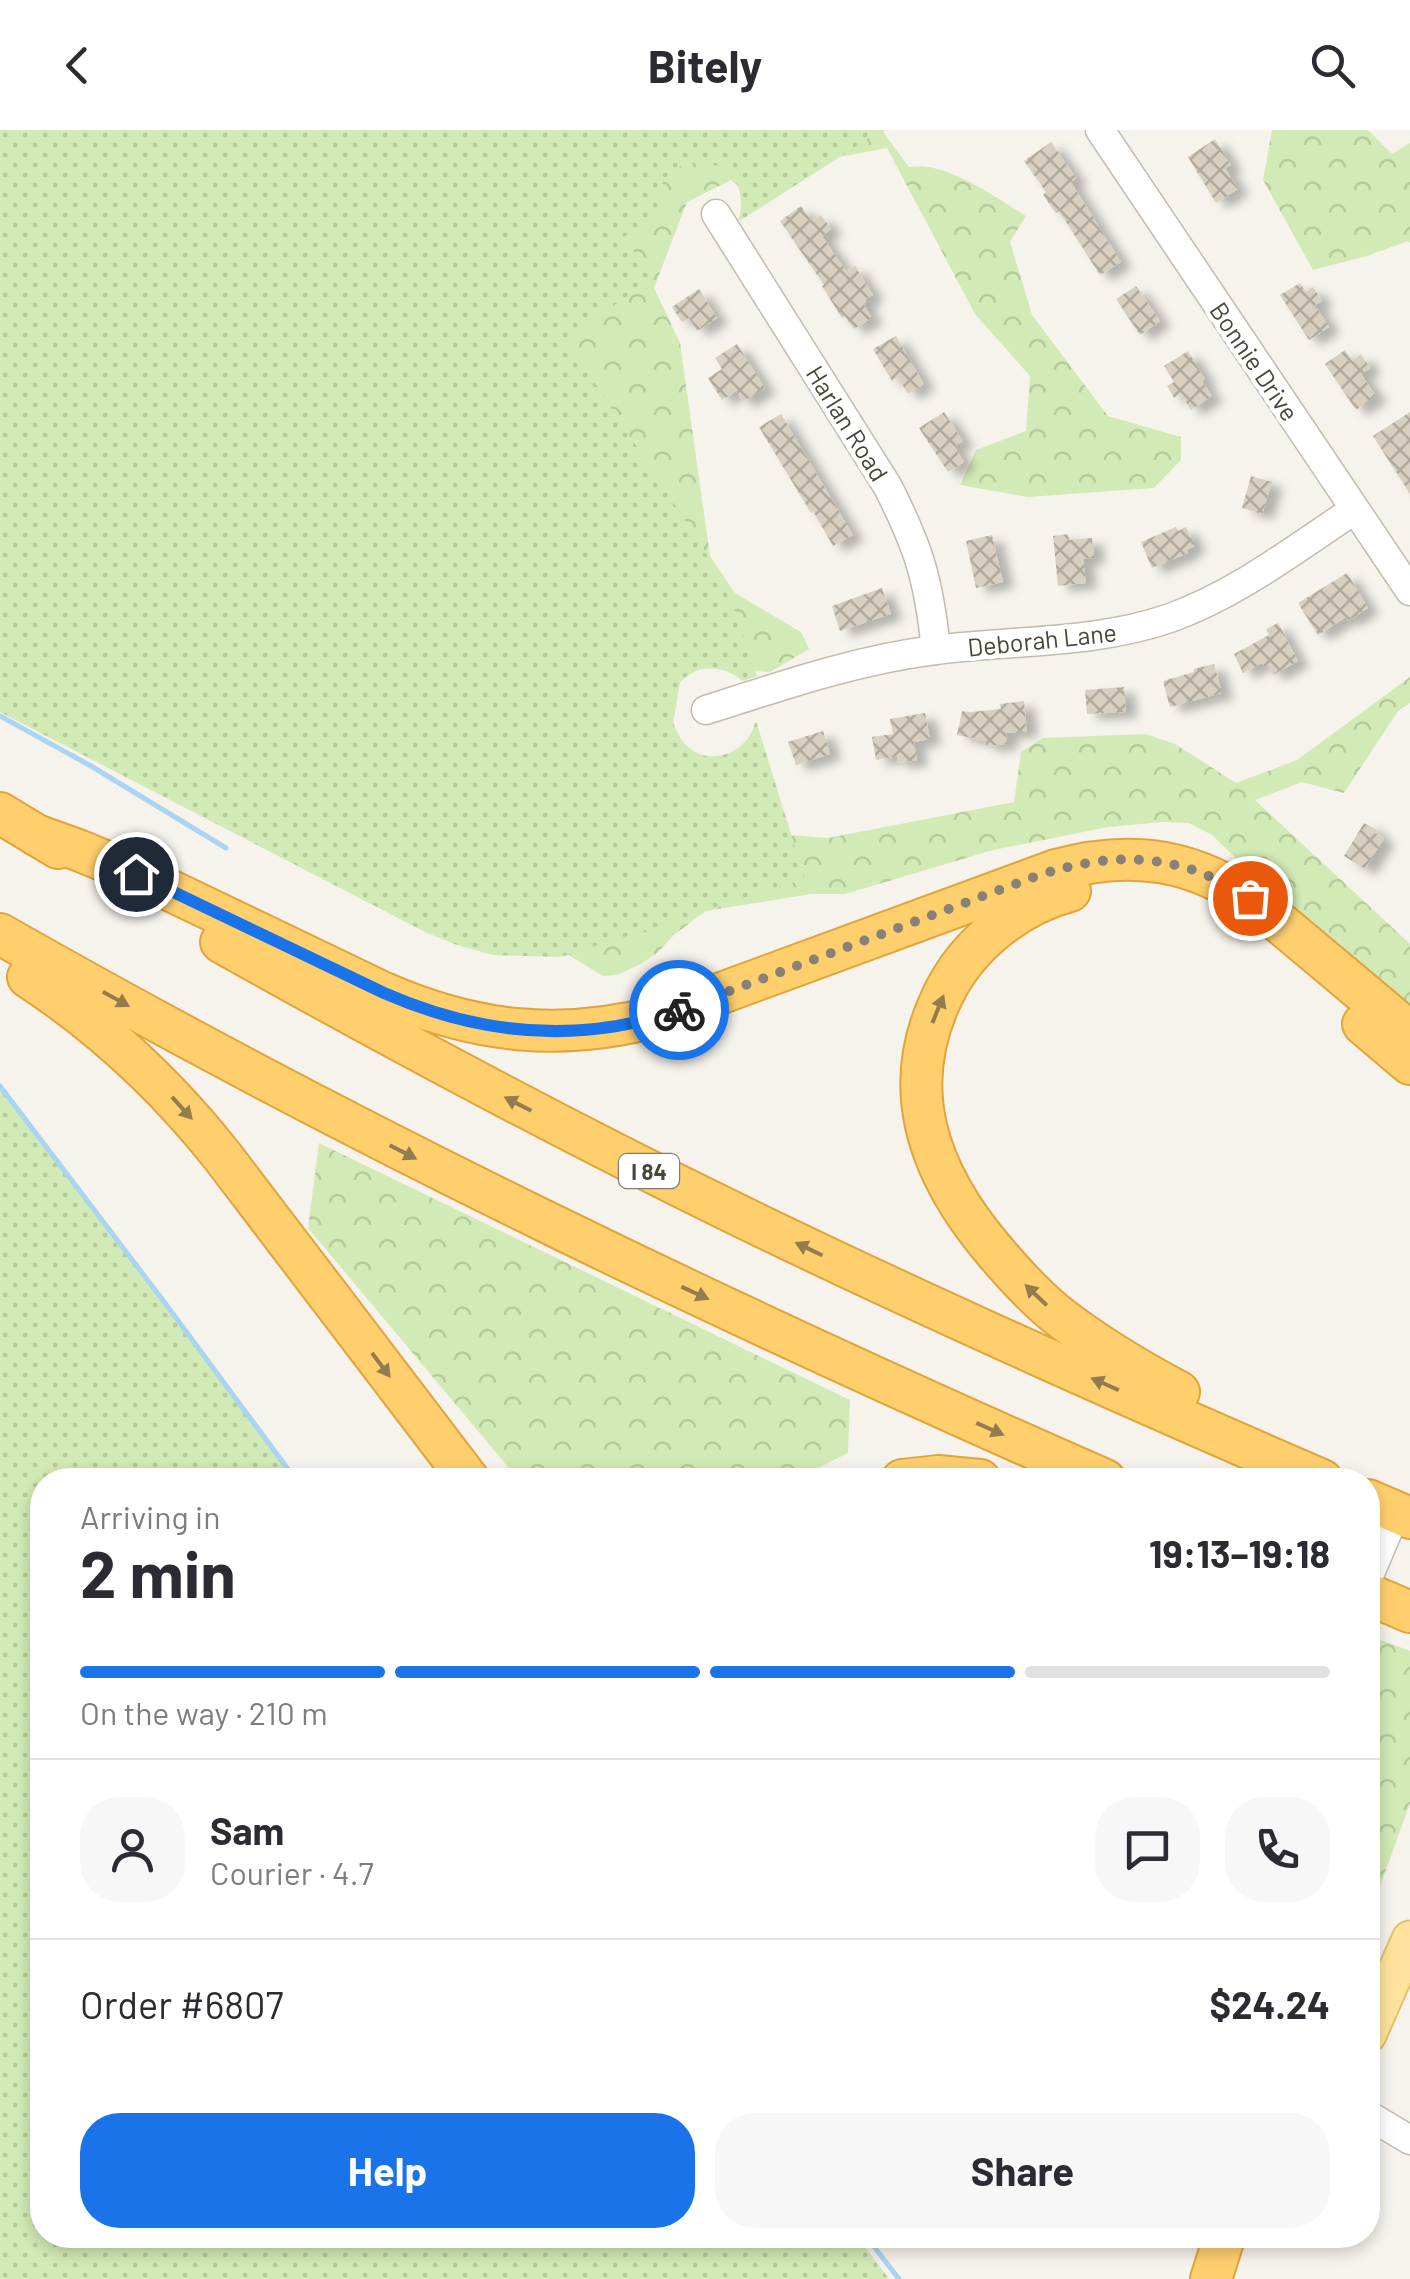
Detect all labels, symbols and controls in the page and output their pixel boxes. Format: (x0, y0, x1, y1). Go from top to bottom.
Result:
icon: back (50, 38, 105, 93)
text: Bitely (648, 38, 762, 92)
icon: search (1305, 38, 1360, 93)
street label: Bonnie Drive (1204, 296, 1306, 426)
street label: Harlan Road (801, 360, 895, 486)
street label: Deborah Lane (966, 616, 1118, 662)
pin (94, 832, 179, 917)
icon: home (109, 847, 164, 902)
pin (1208, 856, 1293, 941)
icon: bag (1223, 871, 1278, 926)
courier (629, 960, 729, 1060)
icon: bike (652, 983, 707, 1038)
one-way arrow (101, 990, 130, 1007)
one-way arrow (930, 993, 946, 1023)
one-way arrow (171, 1095, 193, 1120)
one-way arrow (504, 1096, 533, 1113)
one-way arrow (388, 1143, 417, 1160)
road number: I 84 (619, 1154, 679, 1188)
one-way arrow (794, 1240, 823, 1257)
one-way arrow (1024, 1284, 1048, 1307)
one-way arrow (681, 1285, 710, 1302)
one-way arrow (371, 1352, 391, 1378)
one-way arrow (1090, 1376, 1120, 1392)
one-way arrow (976, 1421, 1005, 1437)
text: Arriving in (80, 1497, 220, 1535)
text: 19:13–19:18 (1149, 1530, 1330, 1576)
text: 2 min (80, 1533, 236, 1611)
text: On the way · 210 m (80, 1693, 328, 1731)
button: person (80, 1797, 185, 1902)
button: chat (1095, 1797, 1200, 1902)
button: phone (1225, 1797, 1330, 1902)
text: Sam (210, 1807, 284, 1853)
text: Courier · 4.7 (210, 1853, 374, 1891)
text: Order #6807 (80, 1981, 284, 2027)
text: $24.24 (1209, 1981, 1330, 2027)
button: Help (80, 2113, 695, 2228)
button: Share (715, 2113, 1330, 2228)

